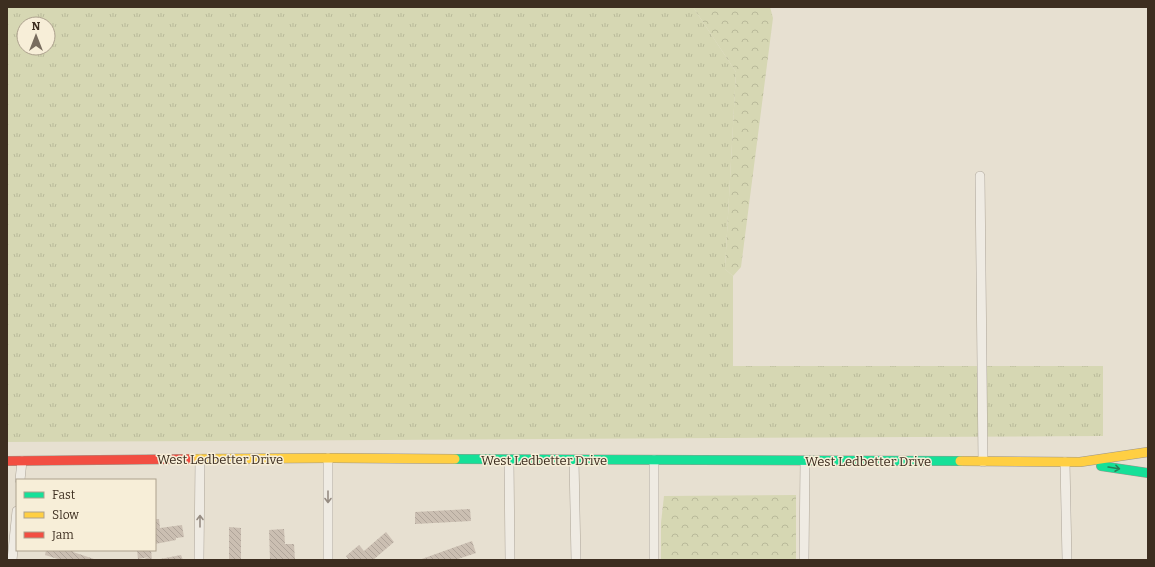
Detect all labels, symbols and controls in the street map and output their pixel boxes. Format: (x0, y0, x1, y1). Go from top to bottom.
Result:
north arrow (16, 16, 56, 56)
text: N (32, 20, 41, 33)
street label: West Ledbetter Drive (157, 452, 283, 467)
street label: West Ledbetter Drive (481, 453, 607, 468)
street label: West Ledbetter Drive (805, 454, 931, 469)
one-way arrow (1107, 464, 1120, 472)
legend (16, 479, 156, 551)
text: Fast (52, 488, 76, 502)
one-way arrow (324, 490, 332, 503)
text: Slow (52, 508, 79, 522)
one-way arrow (196, 515, 204, 528)
text: Jam (51, 528, 74, 542)

